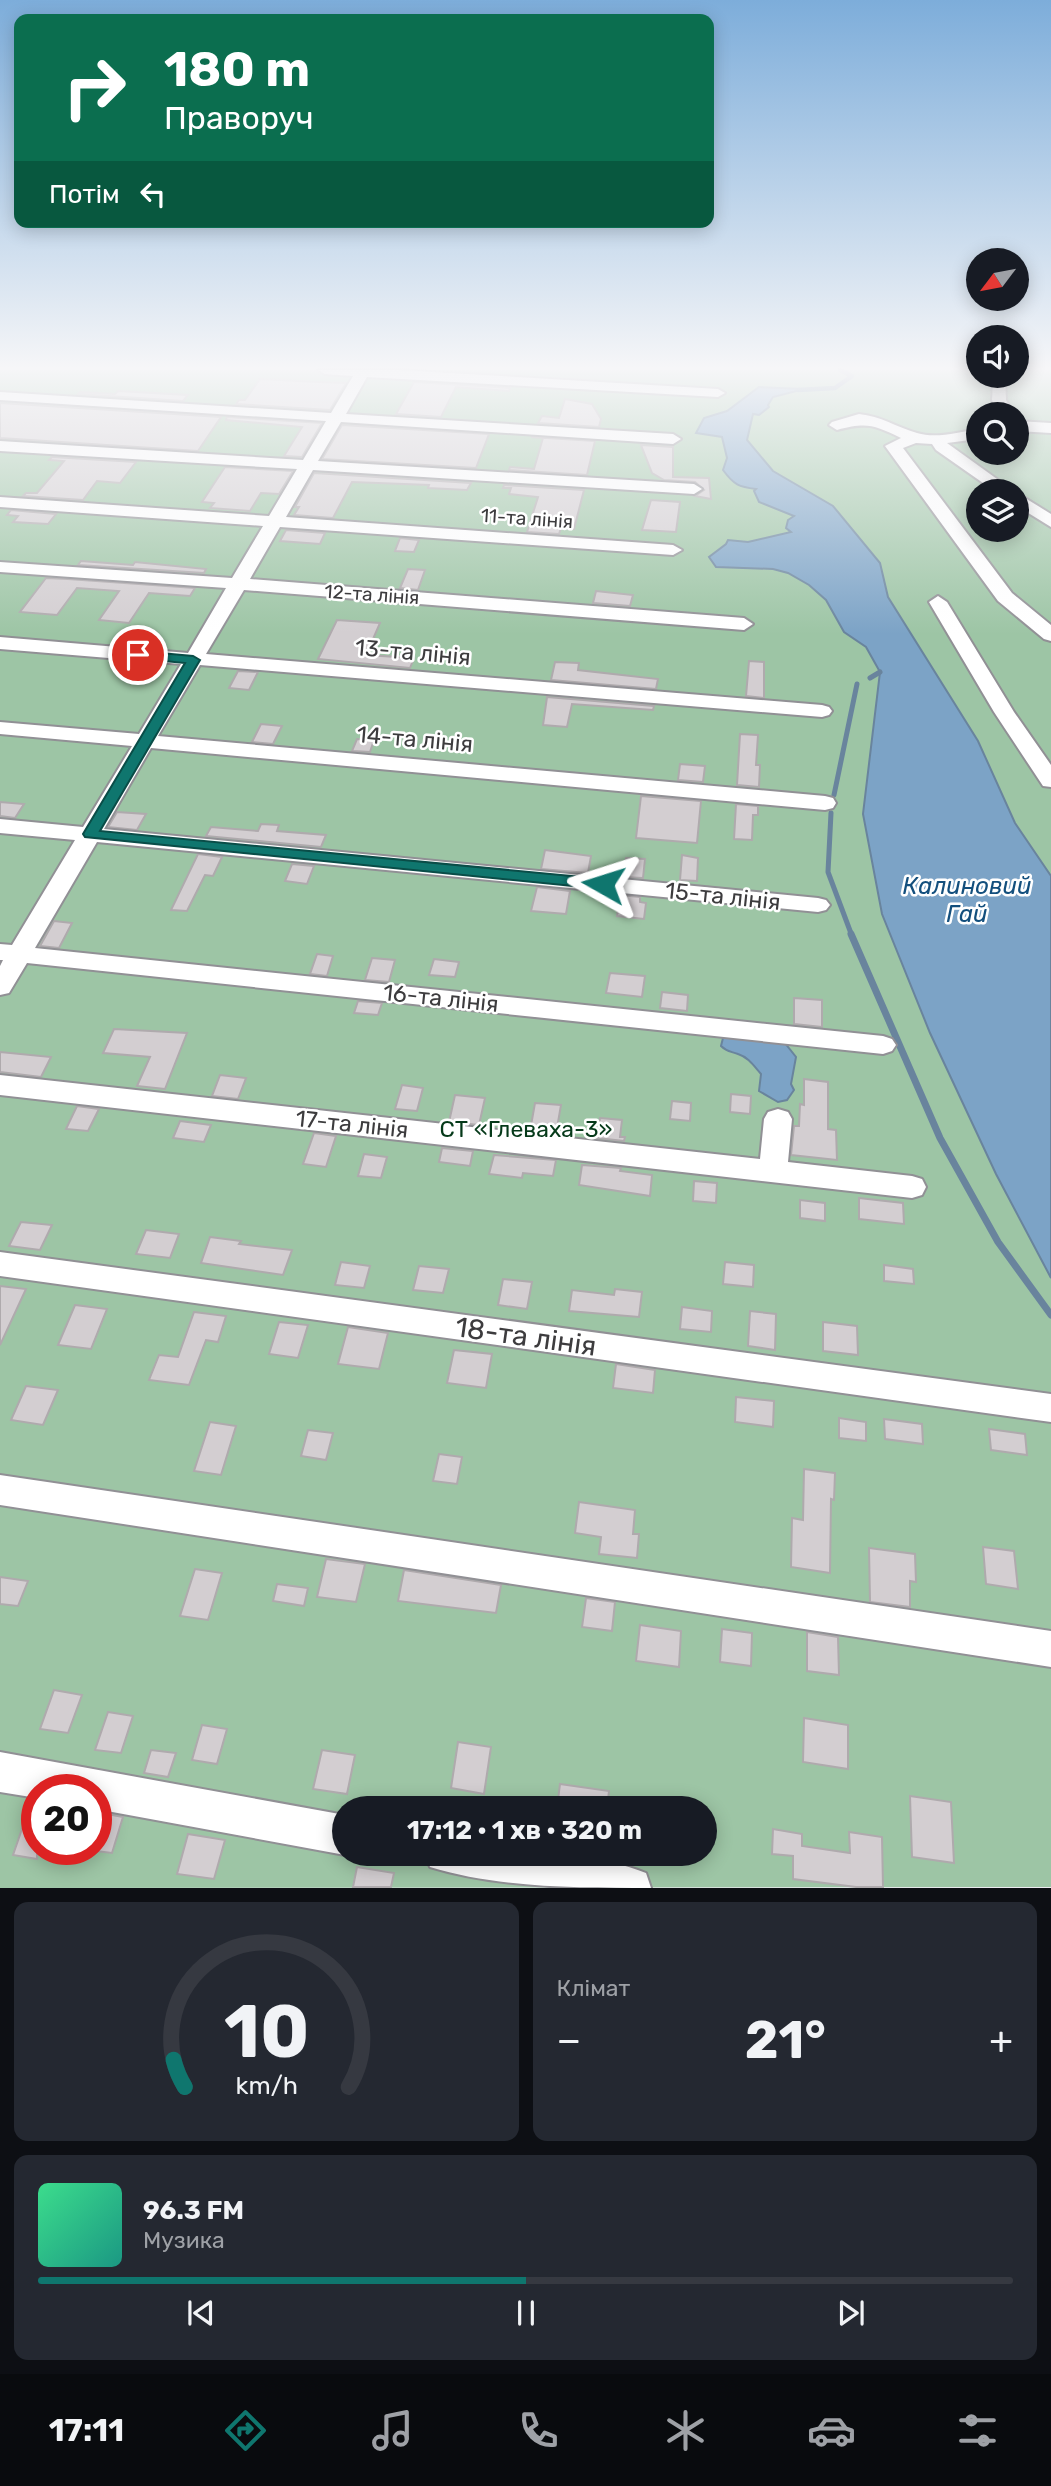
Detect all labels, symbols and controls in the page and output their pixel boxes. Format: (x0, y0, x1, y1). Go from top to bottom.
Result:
text: 180 m (164, 40, 310, 98)
icon: right (49, 42, 140, 133)
text: Праворуч (164, 99, 313, 137)
icon: left (134, 175, 172, 213)
text: Потім (49, 179, 120, 210)
north arrow (966, 248, 1029, 312)
map controls (966, 248, 1029, 542)
button: sound (966, 325, 1029, 388)
button: search (966, 402, 1029, 465)
button: layers (966, 479, 1029, 542)
street label: 11-та лінія (480, 504, 574, 533)
street label: 12-та лінія (324, 580, 420, 609)
pin (108, 625, 168, 685)
street label: 13-та лінія (354, 633, 472, 671)
icon: arrive (119, 636, 157, 674)
street label: 14-та лінія (356, 720, 474, 758)
position arrow (566, 847, 640, 921)
water label: Калиновий Гай (903, 872, 1031, 928)
street label: 15-та лінія (664, 876, 782, 916)
street label: 16-та лінія (382, 978, 500, 1018)
street label: 17-та лінія (294, 1104, 410, 1144)
park label: СТ «Глеваха-3» (440, 1115, 612, 1143)
street label: 18-та лінія (453, 1310, 599, 1363)
speed limit sign: 20 (21, 1774, 112, 1865)
text: 17:12 · 1 хв · 320 m (407, 1815, 642, 1846)
text: Клімат (557, 1974, 630, 2002)
text: 10 (223, 1990, 309, 2076)
text: 21° (745, 2009, 826, 2071)
text: − (557, 2017, 581, 2063)
text: + (989, 2017, 1013, 2063)
text: km/h (235, 2071, 297, 2100)
text: 96.3 FM (143, 2195, 244, 2226)
text: Музика (143, 2226, 225, 2254)
icon: previous (182, 2294, 220, 2332)
icon: pause (507, 2294, 545, 2332)
icon: next (832, 2294, 870, 2332)
icon: directions (221, 2406, 270, 2455)
icon: music (368, 2406, 417, 2455)
icon: phone (514, 2406, 563, 2455)
icon: climate (661, 2406, 710, 2455)
icon: car (807, 2406, 856, 2455)
icon: filters (953, 2406, 1002, 2455)
text: 17:11 (49, 2411, 124, 2449)

